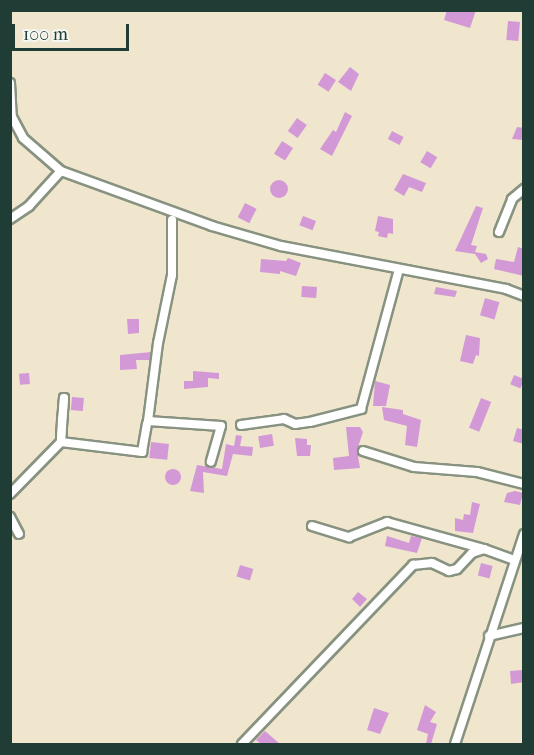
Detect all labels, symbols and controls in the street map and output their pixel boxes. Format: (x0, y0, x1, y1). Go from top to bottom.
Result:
scale bar (15, 12, 132, 50)
text: 100 m (23, 24, 68, 45)

